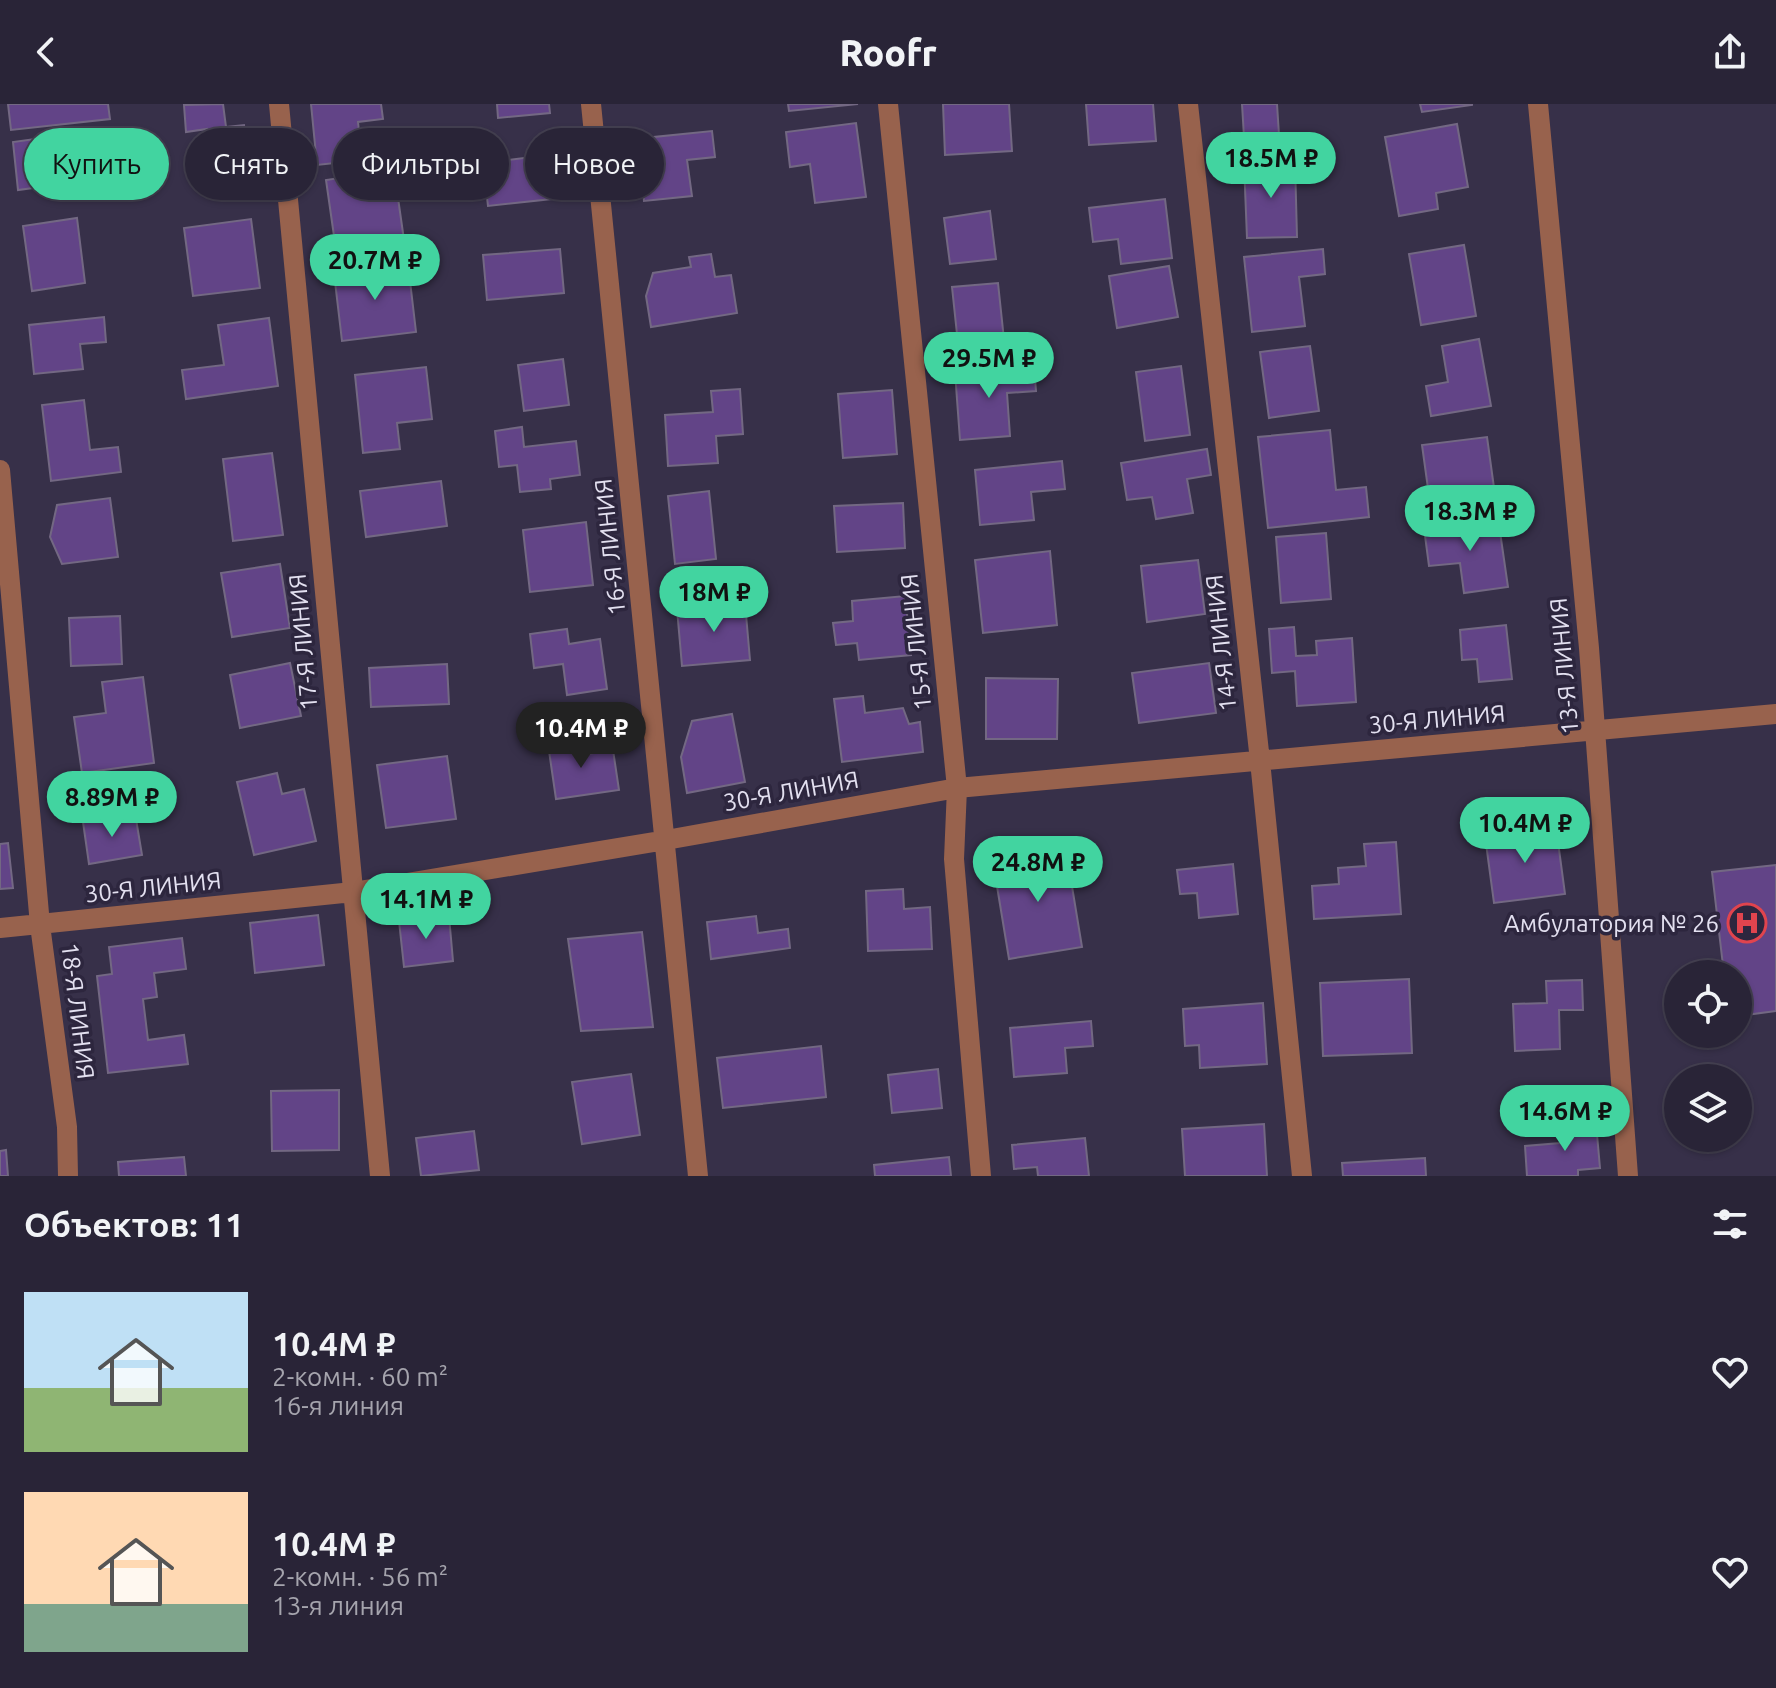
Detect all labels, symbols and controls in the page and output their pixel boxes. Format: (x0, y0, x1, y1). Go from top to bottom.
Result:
icon: back (24, 30, 68, 74)
icon: share (1708, 30, 1752, 74)
text: Roofr (839, 32, 937, 73)
chip: Купить (24, 128, 169, 200)
chip: Снять (185, 128, 317, 200)
chip: Фильтры (333, 128, 509, 200)
chip: Новое (525, 128, 664, 200)
pin: 18.5M ₽ (1197, 132, 1345, 200)
text: 18.5M ₽ (1224, 143, 1318, 172)
pin: 20.7M ₽ (301, 234, 449, 302)
text: 20.7M ₽ (328, 245, 422, 274)
pin: 29.5M ₽ (915, 332, 1063, 400)
text: 29.5M ₽ (942, 343, 1036, 372)
street label: 16-Я ЛИНИЯ (589, 477, 631, 617)
pin: 18.3M ₽ (1396, 485, 1544, 553)
text: 18.3M ₽ (1423, 496, 1517, 525)
pin: 18M ₽ (658, 566, 770, 634)
street label: 15-Я ЛИНИЯ (895, 572, 937, 712)
street label: 17-Я ЛИНИЯ (284, 573, 322, 711)
street label: 14-Я ЛИНИЯ (1200, 573, 1242, 713)
text: 18M ₽ (677, 577, 751, 606)
street label: 13-Я ЛИНИЯ (1545, 597, 1583, 735)
street label: 30-Я ЛИНИЯ (1368, 700, 1506, 738)
pin: 10.4M ₽ (507, 702, 655, 770)
text: 10.4M ₽ (534, 713, 628, 742)
street label: 30-Я ЛИНИЯ (721, 766, 861, 816)
pin: 8.89M ₽ (38, 771, 186, 839)
text: 8.89M ₽ (65, 782, 159, 811)
pin: 10.4M ₽ (1451, 797, 1599, 865)
text: 10.4M ₽ (1478, 808, 1572, 837)
pin: 24.8M ₽ (964, 836, 1112, 904)
text: 24.8M ₽ (991, 847, 1085, 876)
street label: 30-Я ЛИНИЯ (83, 866, 223, 908)
pin: 14.1M ₽ (352, 873, 500, 941)
text: 14.1M ₽ (379, 884, 473, 913)
hospital icon: Амбулатория № 26 (1726, 902, 1768, 944)
place label: Амбулатория № 26 (1504, 910, 1719, 937)
street label: 18-Я ЛИНИЯ (56, 941, 100, 1081)
map controls (1664, 960, 1752, 1152)
button: locate (1664, 960, 1752, 1048)
button: layers (1664, 1064, 1752, 1152)
pin: 14.6M ₽ (1491, 1085, 1639, 1153)
text: 14.6M ₽ (1518, 1096, 1612, 1125)
icon: filters (1708, 1202, 1752, 1246)
text: Объектов: 11 (24, 1205, 244, 1243)
icon: home (88, 1324, 184, 1420)
text: 10.4M ₽ (272, 1324, 395, 1362)
icon: heart (1708, 1350, 1752, 1394)
text: 2-комн. · 60 m² (272, 1362, 448, 1391)
text: 16-я линия (272, 1391, 404, 1420)
icon: home (88, 1524, 184, 1620)
text: 10.4M ₽ (272, 1524, 395, 1562)
icon: heart (1708, 1550, 1752, 1594)
text: 2-комн. · 56 m² (272, 1562, 448, 1591)
text: 13-я линия (272, 1591, 404, 1620)

